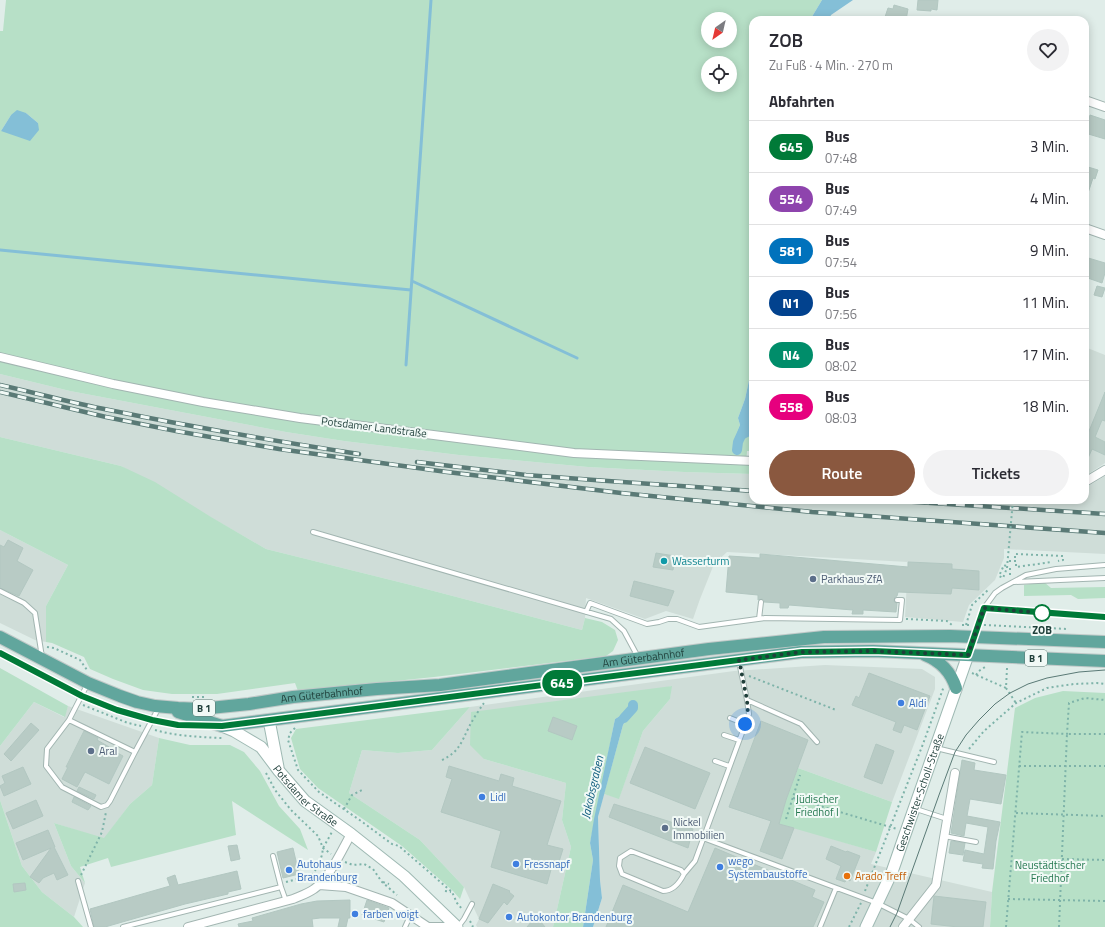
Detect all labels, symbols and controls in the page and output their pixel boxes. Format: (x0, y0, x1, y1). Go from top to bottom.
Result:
north arrow (701, 12, 737, 48)
map controls (701, 12, 737, 92)
text: ZOB (769, 25, 803, 54)
button: heart (1027, 29, 1069, 71)
text: Zu Fuß · 4 Min. · 270 m (769, 55, 893, 75)
button: locate (701, 56, 737, 92)
text: Abfahrten (769, 90, 835, 113)
text: Bus (825, 125, 850, 148)
text: 3 Min. (1030, 135, 1069, 158)
text: 645 (779, 136, 803, 157)
text: 07:48 (825, 148, 857, 168)
text: Bus (825, 177, 850, 200)
text: 4 Min. (1030, 187, 1069, 210)
text: 554 (779, 188, 803, 209)
text: 07:49 (825, 200, 857, 220)
text: Bus (825, 229, 850, 252)
text: 9 Min. (1030, 239, 1069, 262)
text: 581 (779, 240, 803, 261)
text: 07:54 (825, 252, 857, 272)
text: Bus (825, 281, 850, 304)
text: 11 Min. (1022, 291, 1069, 314)
text: N1 (782, 292, 800, 313)
text: 07:56 (825, 304, 857, 324)
text: Bus (825, 333, 850, 356)
text: 17 Min. (1022, 343, 1069, 366)
text: N4 (782, 344, 800, 365)
text: 08:02 (825, 356, 857, 376)
text: Bus (825, 385, 850, 408)
text: 18 Min. (1022, 395, 1069, 418)
text: 558 (779, 396, 803, 417)
text: 08:03 (825, 408, 857, 428)
street label: Potsdamer Landstraße (320, 413, 428, 441)
button: Route (769, 450, 915, 496)
button: Tickets (923, 450, 1069, 496)
place label: Wasserturm (672, 553, 729, 569)
marker: Wasserturm (659, 556, 669, 566)
place label: Parkhaus ZfA (821, 571, 883, 587)
marker: Parkhaus ZfA (808, 574, 818, 584)
marker: ZOB (1033, 604, 1051, 622)
place label: ZOB (1032, 622, 1052, 638)
street label: Am Güterbahnhof (601, 644, 686, 671)
road number: B 1 (1025, 650, 1047, 666)
line badge: 645 (539, 670, 585, 696)
text: 645 (550, 672, 574, 693)
street label: Am Güterbahnhof (279, 682, 364, 707)
place label: Aldi (909, 695, 926, 711)
marker: Aldi (896, 698, 906, 708)
road number: B 1 (193, 700, 215, 716)
your location (735, 714, 755, 734)
street label: Geschwister-Scholl-Straße (892, 731, 948, 854)
place label: Aral (99, 743, 117, 759)
marker: Aral (86, 746, 96, 756)
water label: Jakobsgraben (576, 753, 609, 820)
street label: Potsdamer Straße (269, 762, 342, 831)
place label: Lidl (490, 789, 506, 805)
park label: Jüdischer Friedhof I (795, 791, 839, 820)
marker: Lidl (477, 792, 487, 802)
place label: Nickel Immobilien (673, 814, 725, 843)
marker: Nickel Immobilien (660, 823, 670, 833)
place label: wego Systembaustoffe (728, 853, 808, 882)
place label: Autohaus Brandenburg (297, 856, 358, 885)
place label: Fressnapf (524, 856, 570, 872)
park label: Neustädtischer Friedhof (1015, 857, 1085, 886)
marker: Fressnapf (511, 859, 521, 869)
marker: wego Systembaustoffe (715, 862, 725, 872)
marker: Autohaus Brandenburg (284, 865, 294, 875)
place label: Arado Treff (855, 868, 907, 884)
marker: Arado Treff (842, 871, 852, 881)
place label: farben voigt (363, 906, 419, 922)
marker: farben voigt (350, 909, 360, 919)
place label: Autokontor Brandenburg (517, 909, 632, 925)
marker: Autokontor Brandenburg (504, 912, 514, 922)

